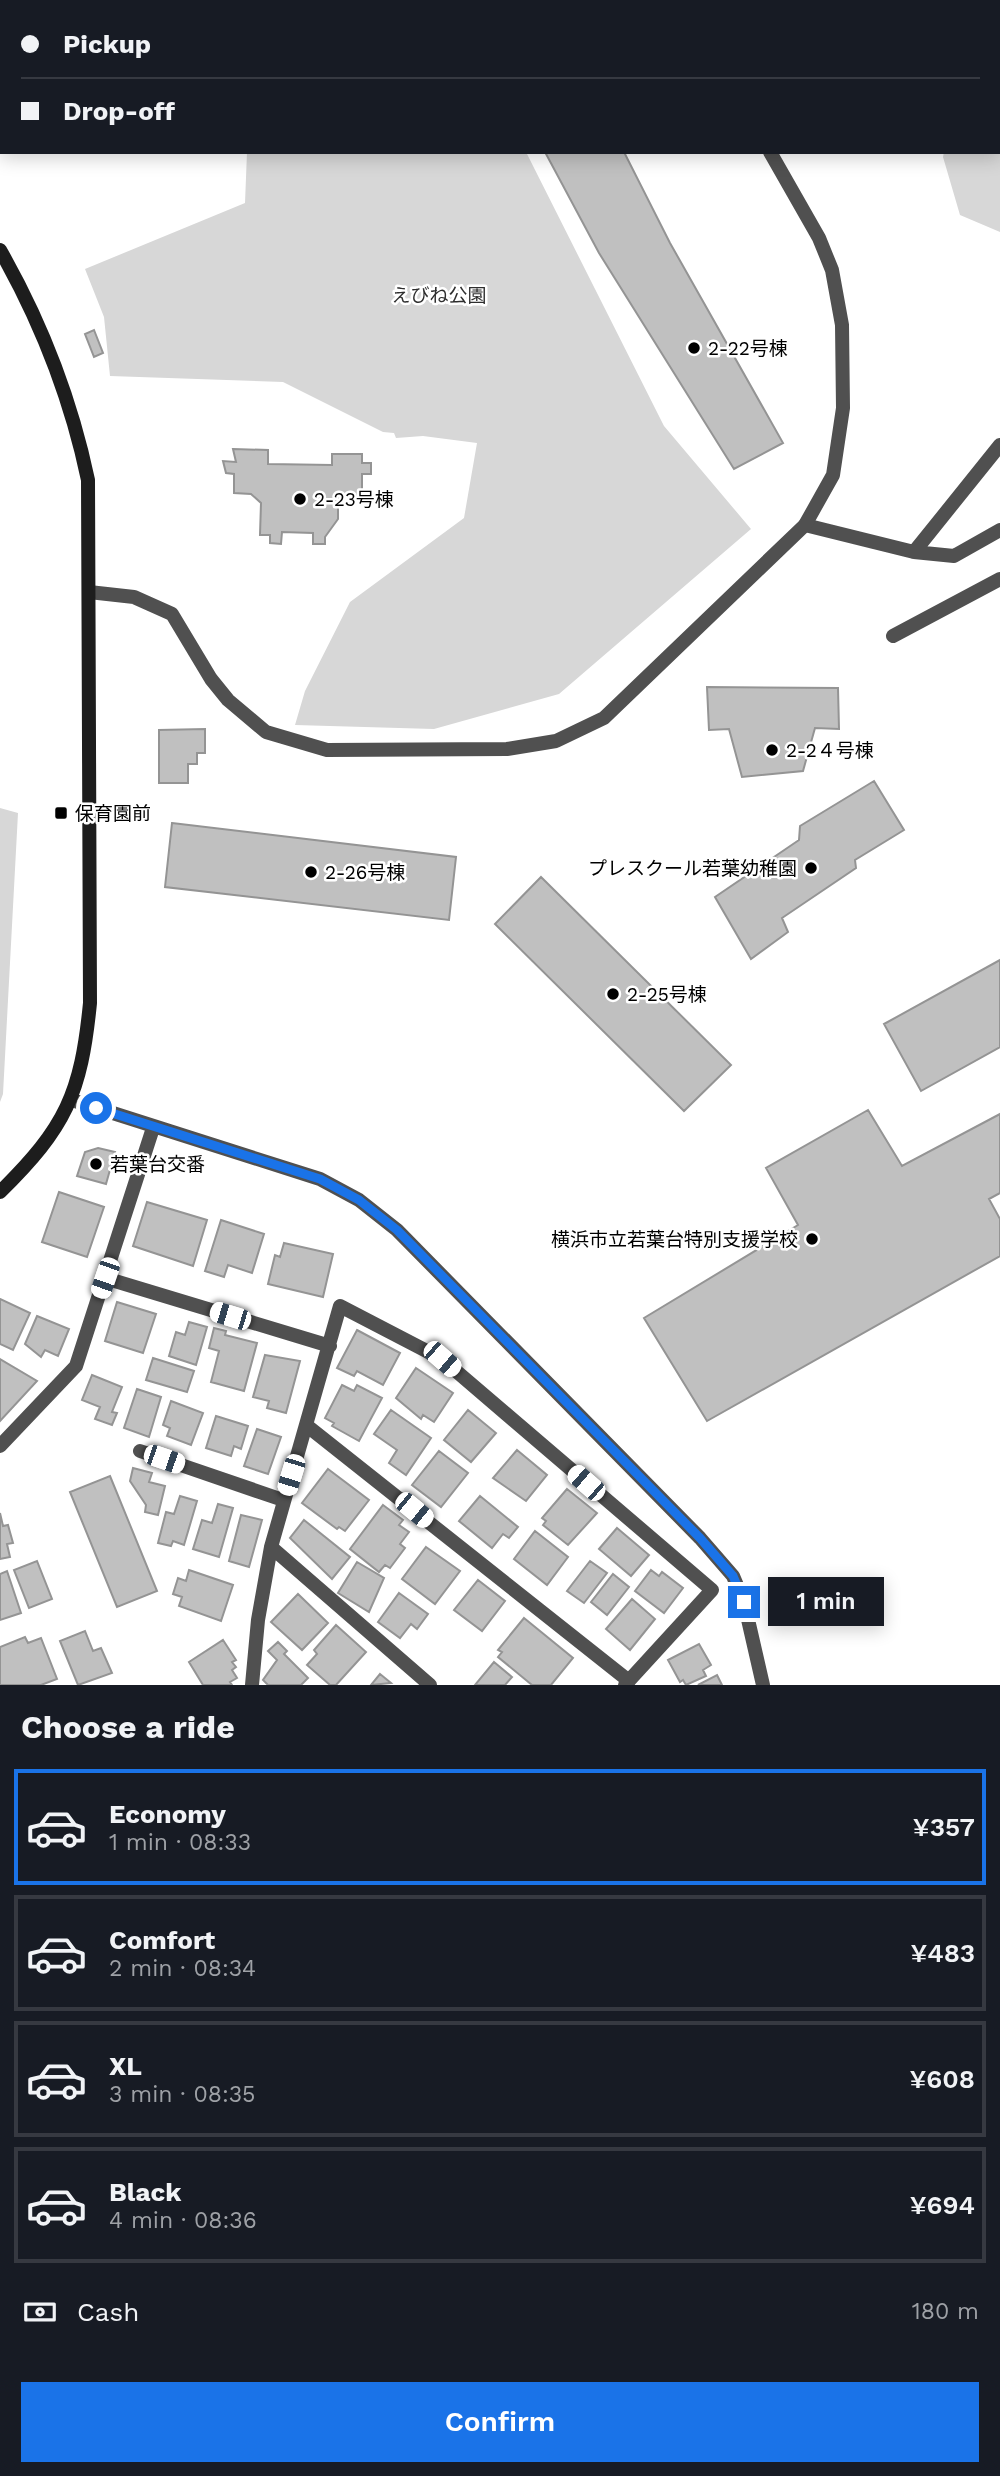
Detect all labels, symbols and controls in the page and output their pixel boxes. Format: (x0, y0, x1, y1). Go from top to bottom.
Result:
text: Pickup (63, 29, 151, 59)
text: Drop-off (63, 96, 175, 126)
park label: えびね公園 (391, 284, 487, 307)
place label: 2-22号棟 (708, 337, 788, 360)
marker: 2-22号棟 (686, 340, 702, 356)
place label: 2-23号棟 (314, 488, 394, 511)
marker: 2-23号棟 (292, 491, 308, 507)
place label: 2-2４号棟 (786, 739, 874, 762)
marker: 2-2４号棟 (764, 742, 780, 758)
place label: 保育園前 (75, 802, 151, 825)
marker: 保育園前 (53, 805, 69, 821)
place label: プレスクール若葉幼稚園 (588, 857, 797, 880)
marker: プレスクール若葉幼稚園 (803, 860, 819, 876)
place label: 2-26号棟 (325, 861, 405, 884)
marker: 2-26号棟 (303, 864, 319, 880)
place label: 2-25号棟 (627, 983, 707, 1006)
marker: 2-25号棟 (605, 986, 621, 1002)
route start (80, 1092, 112, 1124)
place label: 若葉台交番 (110, 1153, 205, 1176)
marker: 若葉台交番 (88, 1156, 104, 1172)
place label: 横浜市立若葉台特別支援学校 (551, 1228, 798, 1251)
marker: 横浜市立若葉台特別支援学校 (804, 1231, 820, 1247)
car (89, 1255, 122, 1301)
car (207, 1300, 254, 1332)
car (420, 1337, 465, 1381)
car (141, 1442, 188, 1476)
car (275, 1452, 308, 1498)
car (564, 1461, 609, 1505)
car (392, 1489, 437, 1531)
callout: 1 min (768, 1578, 884, 1626)
route end (728, 1586, 760, 1618)
text: 1 min (796, 1588, 856, 1615)
text: Choose a ride (21, 1708, 235, 1746)
icon: car (25, 1796, 88, 1859)
text: Economy (109, 1799, 226, 1829)
text: ¥357 (913, 1812, 975, 1842)
text: 1 min · 08:33 (109, 1829, 251, 1856)
icon: car (25, 1922, 88, 1985)
text: Comfort (109, 1925, 215, 1955)
text: ¥483 (910, 1938, 975, 1968)
text: 2 min · 08:34 (109, 1955, 256, 1982)
icon: car (25, 2048, 88, 2111)
text: XL (109, 2051, 142, 2081)
text: ¥608 (909, 2064, 975, 2094)
text: 3 min · 08:35 (109, 2081, 256, 2108)
icon: car (25, 2174, 88, 2237)
text: Black (109, 2177, 181, 2207)
text: ¥694 (910, 2190, 975, 2220)
text: 4 min · 08:36 (109, 2207, 257, 2234)
icon: cash (21, 2293, 59, 2331)
text: Cash (77, 2297, 139, 2327)
text: 180 m (912, 2298, 979, 2325)
button: Confirm (21, 2382, 979, 2462)

